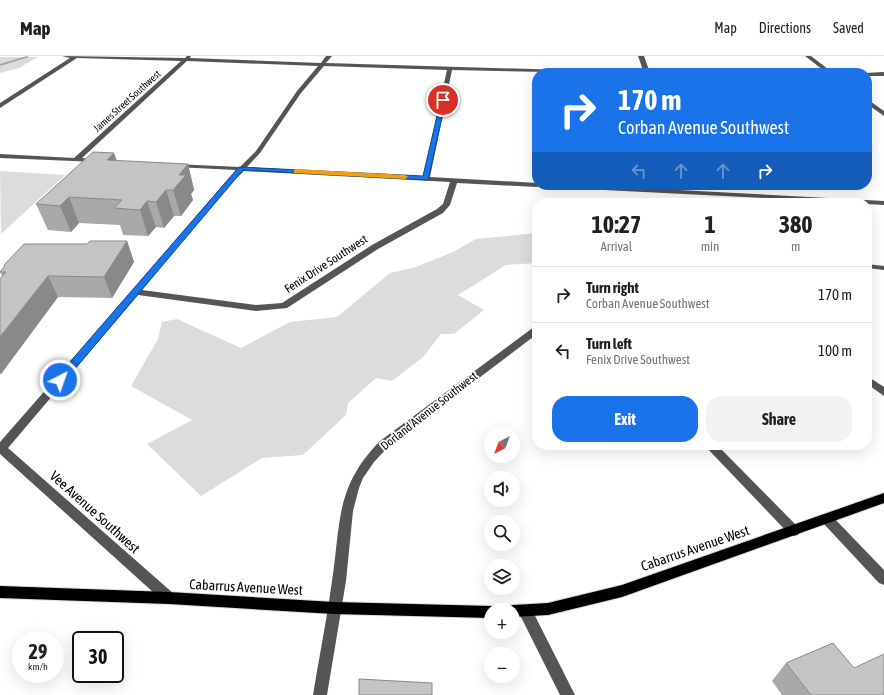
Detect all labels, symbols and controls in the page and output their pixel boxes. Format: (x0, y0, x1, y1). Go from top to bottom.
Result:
text: Map (20, 17, 51, 39)
text: Map (714, 20, 737, 36)
text: Directions (759, 20, 811, 36)
text: Saved (833, 20, 864, 36)
street label: James Street Southwest (91, 68, 163, 134)
pin (426, 83, 460, 117)
icon: right (552, 84, 604, 136)
text: 170 m (618, 84, 681, 116)
icon: arrive (432, 89, 454, 111)
text: Corban Avenue Southwest (618, 117, 789, 138)
icon: left (628, 160, 650, 182)
icon: ahead (670, 160, 692, 182)
icon: ahead (712, 160, 734, 182)
icon: right (754, 160, 776, 182)
text: 10:27 (591, 211, 641, 238)
text: 1 (704, 211, 716, 238)
text: 380 (779, 211, 813, 238)
street label: Fenix Drive Southwest (282, 232, 371, 296)
text: Arrival (600, 239, 632, 254)
text: min (701, 239, 719, 254)
text: m (791, 239, 800, 254)
text: Turn right (586, 279, 639, 296)
icon: right (552, 284, 574, 306)
text: 170 m (818, 286, 852, 303)
text: Corban Avenue Southwest (586, 296, 710, 311)
text: Turn left (586, 335, 632, 352)
icon: left (552, 340, 574, 362)
text: 100 m (818, 342, 852, 359)
text: Fenix Drive Southwest (586, 352, 690, 367)
position arrow (39, 359, 81, 401)
street label: Dorland Avenue Southwest (378, 369, 480, 453)
button: Exit (552, 396, 698, 442)
button: Share (706, 396, 852, 442)
north arrow (484, 427, 520, 463)
map controls (484, 427, 520, 683)
street label: Vee Avenue Southwest (47, 467, 143, 557)
button: sound (484, 471, 520, 507)
button: search (484, 515, 520, 551)
street label: Cabarrus Avenue West (639, 522, 751, 574)
button: layers (484, 559, 520, 595)
street label: Cabarrus Avenue West (189, 576, 303, 598)
button: + (484, 603, 520, 639)
speed limit sign: 30 (72, 631, 124, 683)
text: 29 (29, 640, 47, 663)
button: − (484, 647, 520, 683)
text: km/h (28, 661, 48, 672)

